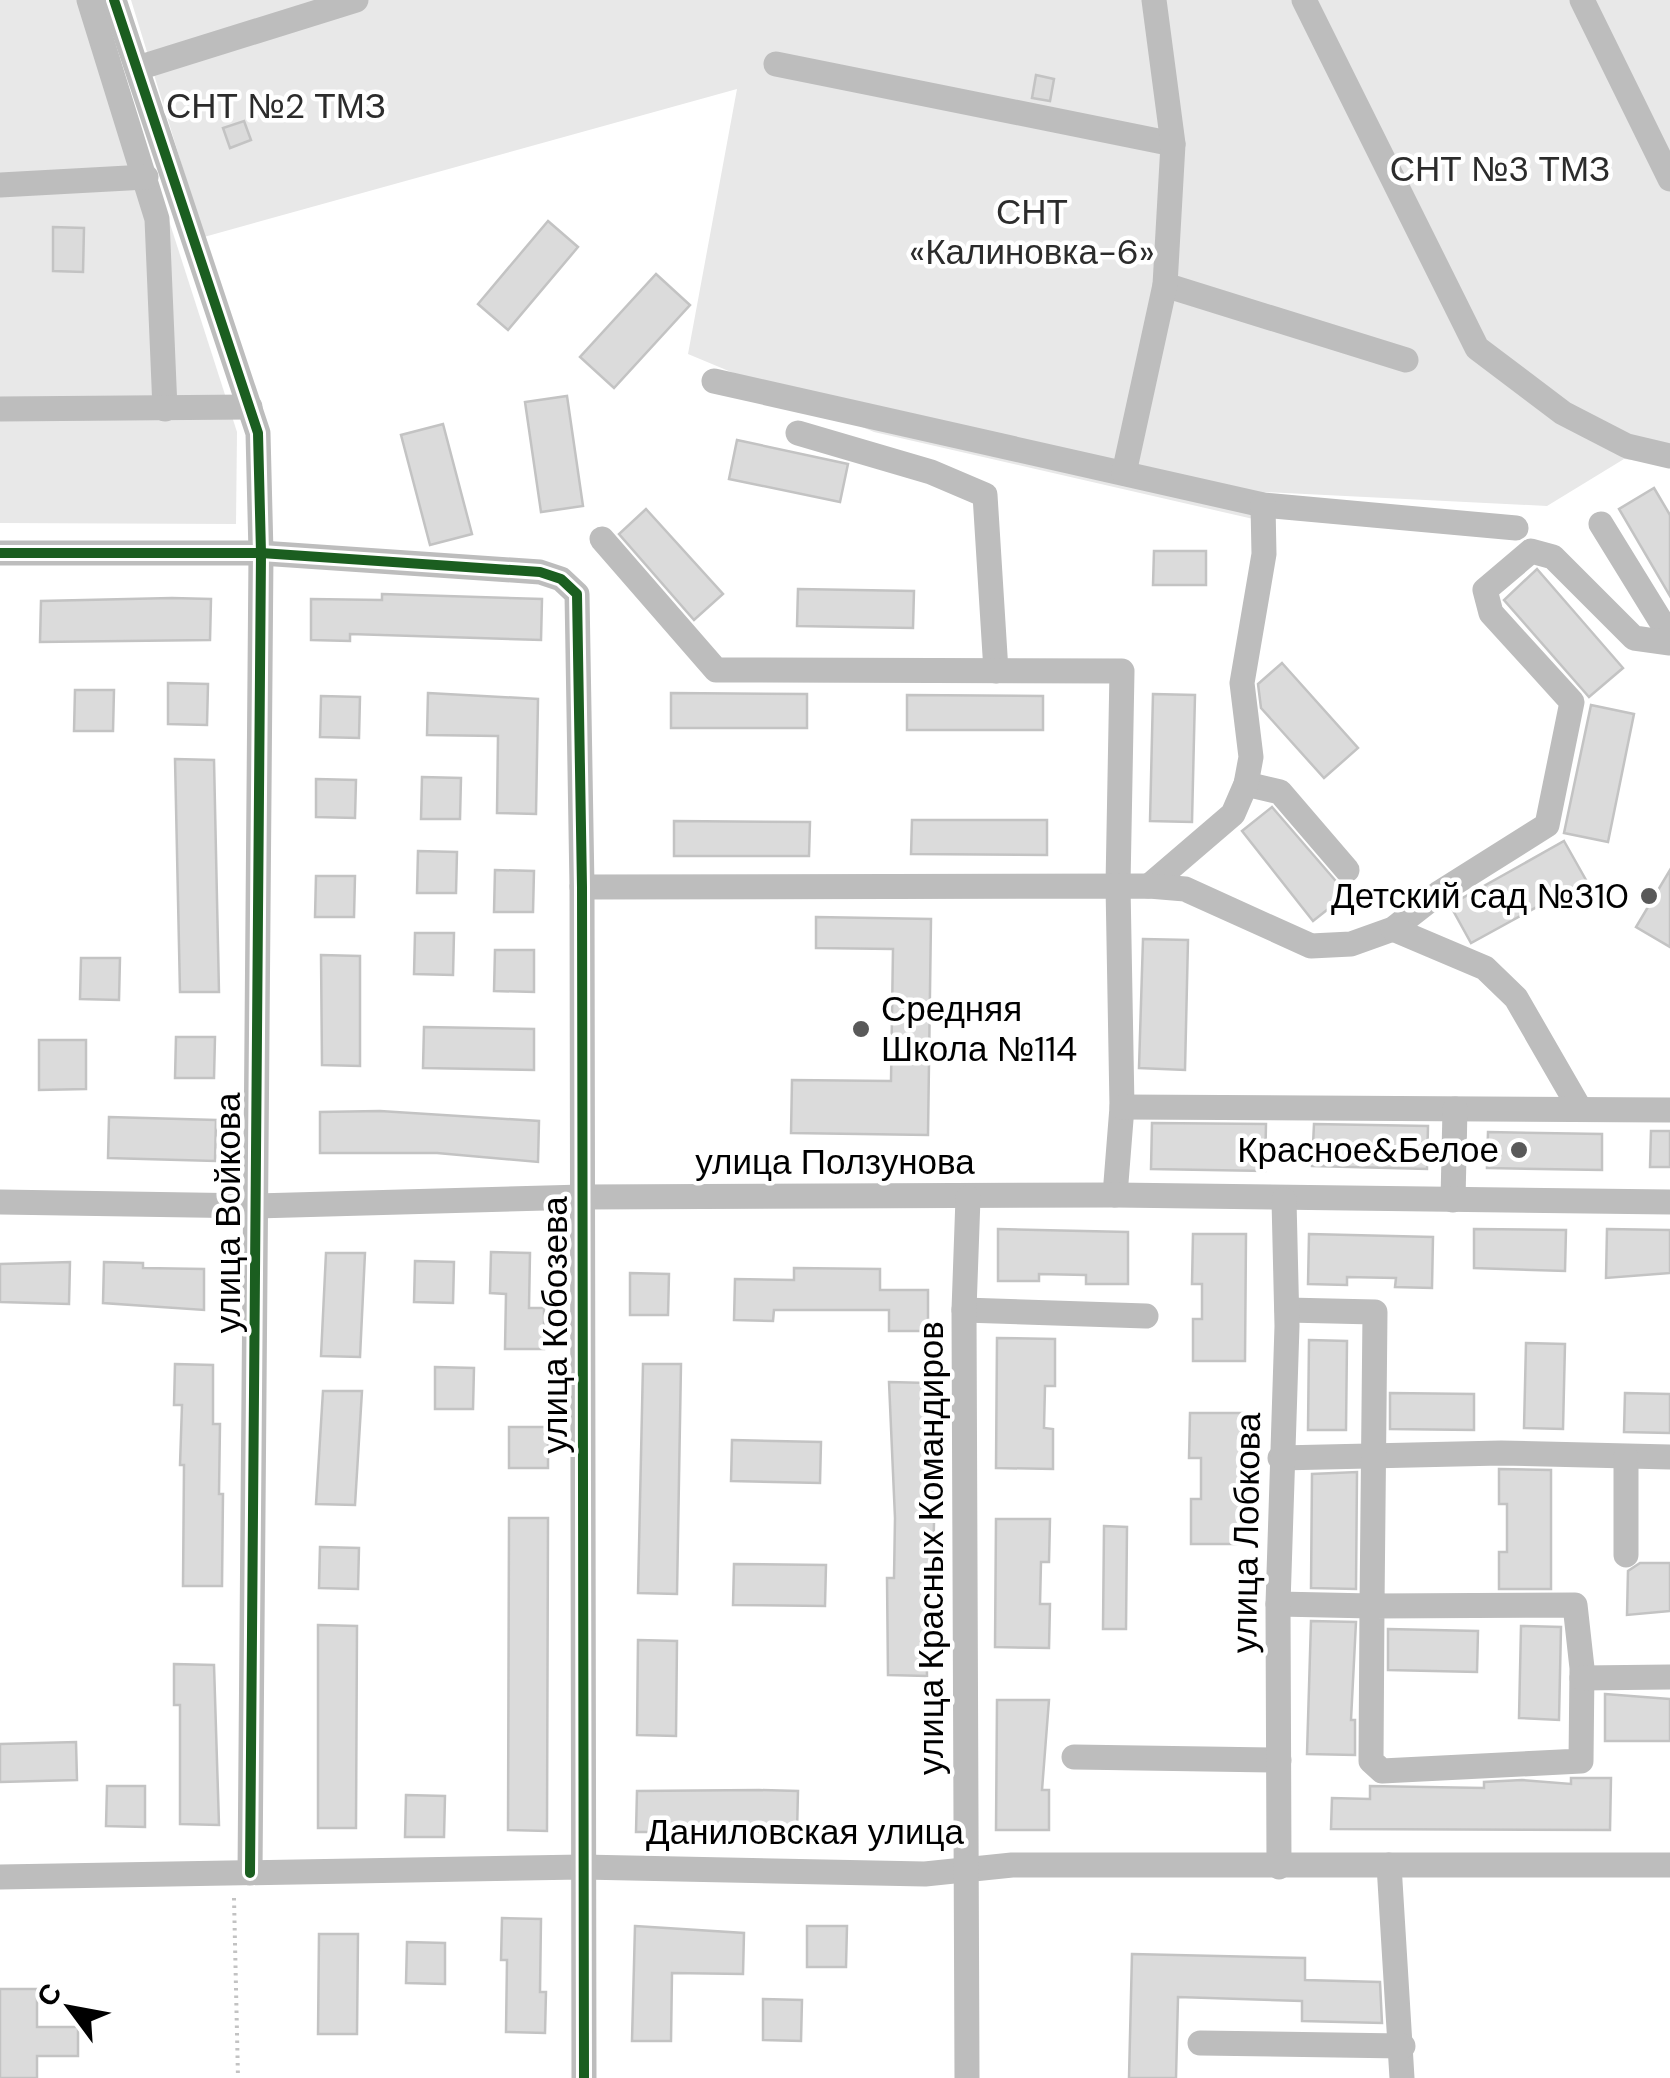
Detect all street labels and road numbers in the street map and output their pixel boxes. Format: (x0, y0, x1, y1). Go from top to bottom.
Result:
street label: улица Войкова (205, 1092, 251, 1333)
street label: улица Ползунова (695, 1139, 975, 1185)
street label: улица Кобозева (532, 1196, 578, 1454)
street label: улица Красных Командиров (908, 1321, 954, 1775)
street label: улица Лобкова (1221, 1412, 1271, 1654)
street label: Даниловская улица (646, 1809, 965, 1855)

